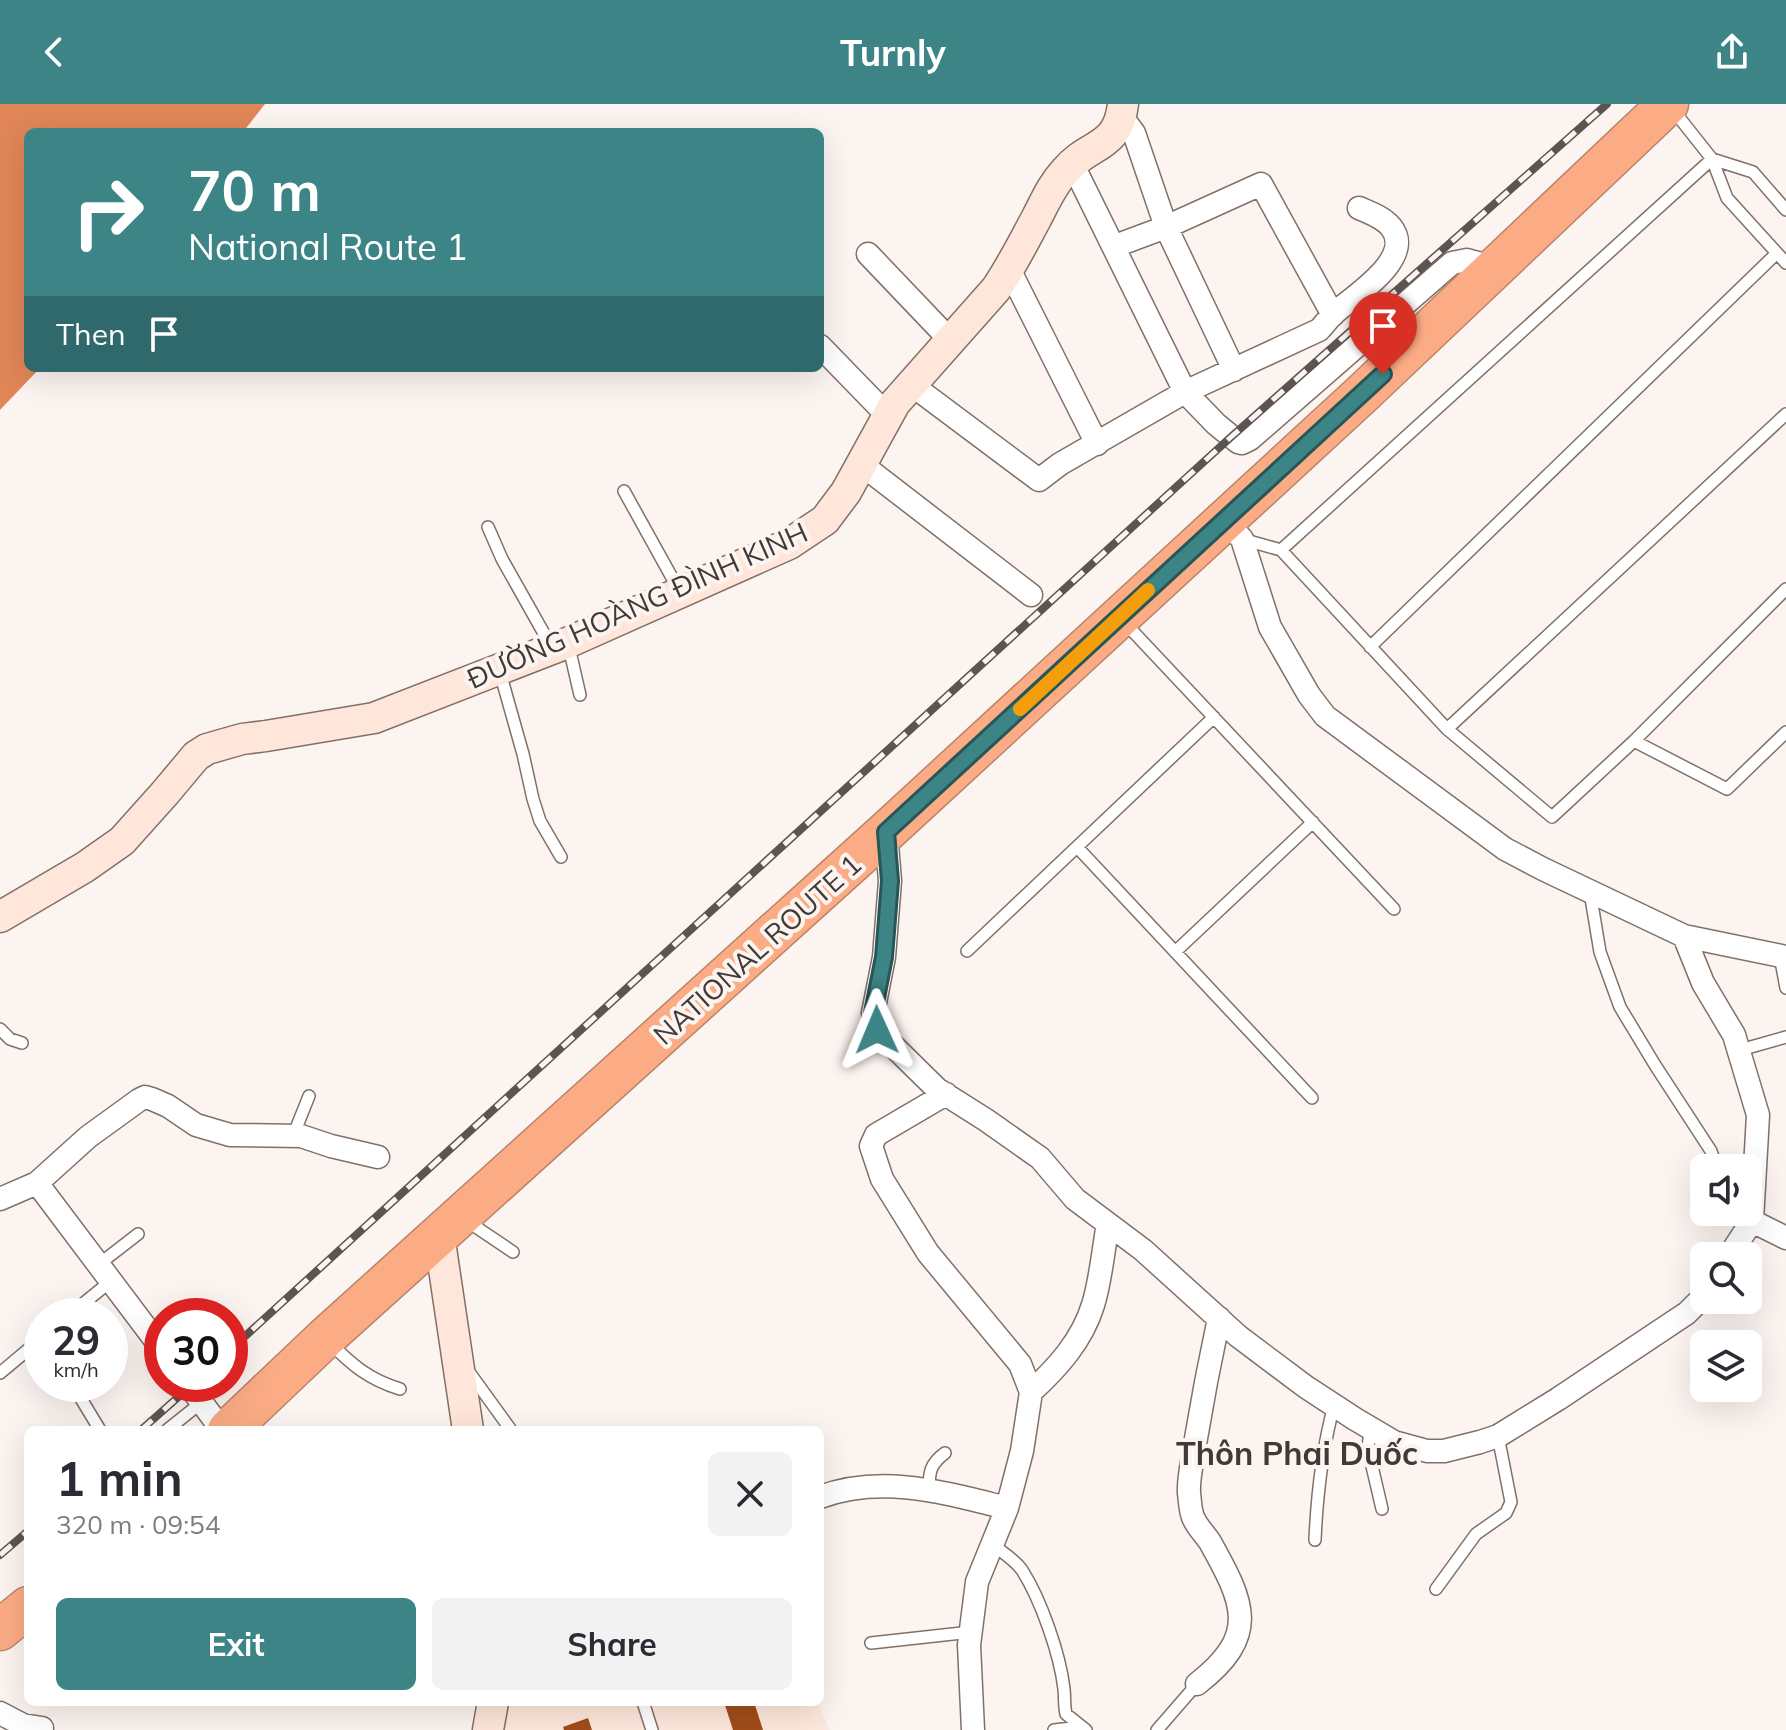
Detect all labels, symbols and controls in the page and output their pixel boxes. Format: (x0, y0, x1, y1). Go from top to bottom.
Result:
icon: back (32, 30, 76, 74)
text: Turnly (840, 30, 946, 75)
icon: share (1710, 30, 1754, 74)
text: 70 m (188, 155, 321, 225)
icon: right (56, 160, 160, 264)
text: National Route 1 (188, 224, 468, 269)
pin (1349, 292, 1417, 374)
icon: arrive (1361, 304, 1405, 348)
icon: arrive (142, 312, 186, 356)
text: Then (56, 315, 126, 353)
street label: ĐƯỜNG HOÀNG ĐÌNH KINH (461, 514, 813, 696)
street label: NATIONAL ROUTE 1 (646, 846, 868, 1052)
position arrow (835, 988, 919, 1072)
map controls (1690, 1154, 1762, 1402)
button: sound (1690, 1154, 1762, 1226)
button: search (1690, 1242, 1762, 1314)
speed limit sign: 30 (144, 1298, 248, 1402)
text: 29 (52, 1315, 100, 1365)
button: layers (1690, 1330, 1762, 1402)
text: km/h (53, 1357, 99, 1382)
district label: Thôn Phai Duốc (1176, 1433, 1418, 1473)
text: 1 min (56, 1448, 183, 1508)
button: close (708, 1452, 792, 1536)
text: 320 m · 09:54 (56, 1508, 220, 1541)
button: Exit (56, 1598, 416, 1690)
button: Share (432, 1598, 792, 1690)

